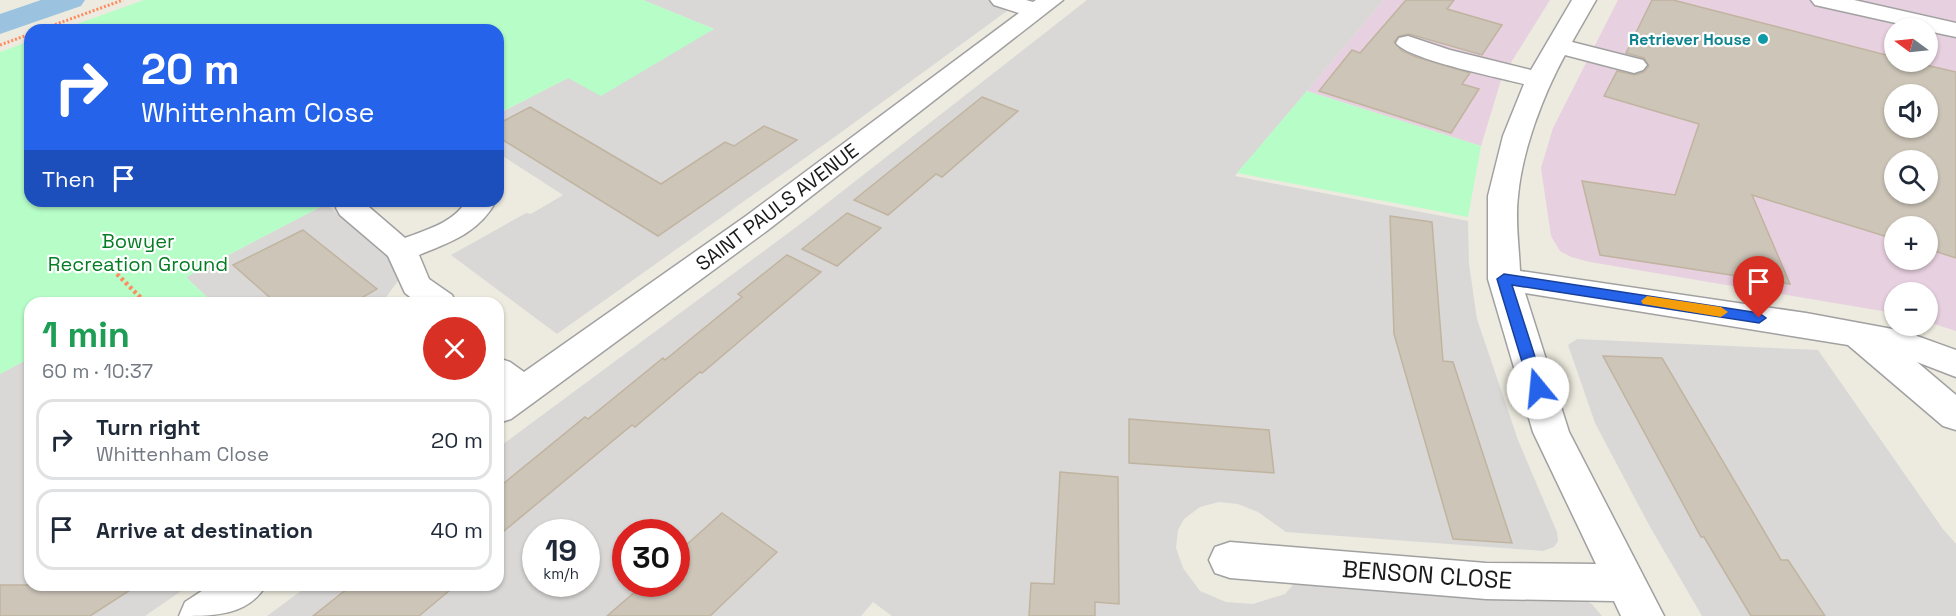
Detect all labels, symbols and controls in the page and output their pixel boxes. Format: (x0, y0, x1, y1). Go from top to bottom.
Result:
north arrow (1884, 18, 1938, 72)
map controls (1884, 18, 1938, 336)
place label: Retriever House (1629, 29, 1751, 50)
marker: Retriever House (1756, 32, 1770, 46)
text: 20 m (141, 43, 240, 96)
icon: right (42, 48, 120, 126)
button: sound (1884, 84, 1938, 138)
text: Whittenham Close (141, 95, 375, 130)
street label: SAINT PAULS AVENUE (691, 137, 863, 277)
button: search (1884, 150, 1938, 204)
icon: arrive (107, 162, 140, 195)
text: Then (42, 165, 95, 193)
button: + (1884, 216, 1938, 270)
park label: Bowyer Recreation Ground (48, 228, 228, 277)
pin (1733, 256, 1784, 318)
icon: arrive (1742, 265, 1775, 298)
button: − (1884, 282, 1938, 336)
text: 1 min (42, 312, 130, 358)
button: close (423, 317, 486, 380)
position arrow (1506, 356, 1570, 420)
text: 60 m · 10:37 (42, 358, 153, 384)
text: Turn right (96, 413, 201, 441)
icon: right (45, 423, 78, 456)
text: 20 m (431, 426, 483, 454)
text: Whittenham Close (96, 441, 269, 467)
icon: arrive (45, 513, 78, 546)
text: Arrive at destination (96, 516, 313, 544)
text: 40 m (431, 516, 483, 544)
speed limit sign: 30 (612, 519, 690, 597)
text: 19 (545, 531, 577, 570)
street label: BENSON CLOSE (1341, 553, 1513, 596)
text: km/h (543, 564, 579, 583)

